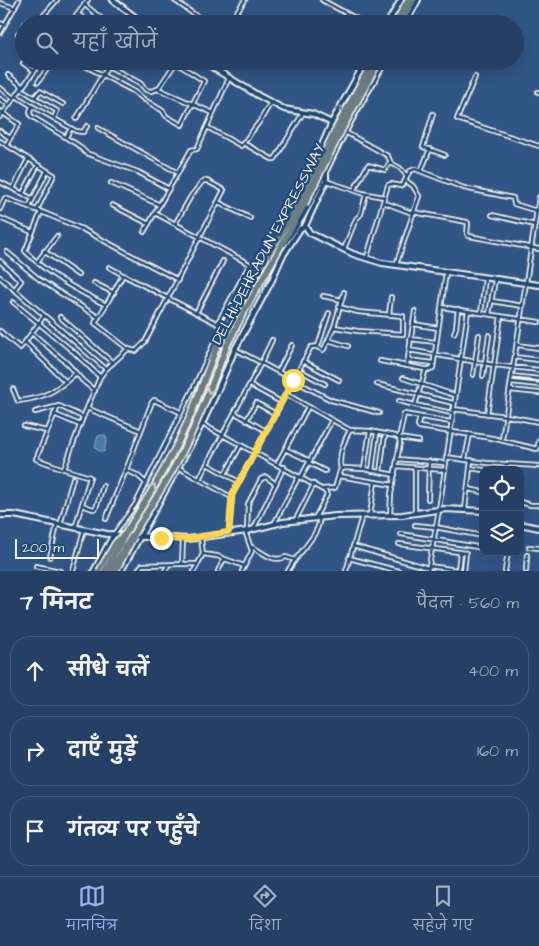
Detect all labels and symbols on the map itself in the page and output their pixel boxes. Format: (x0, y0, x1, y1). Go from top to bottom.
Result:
one-way arrow (333, 105, 343, 114)
street label: DELHI-DEHRADUN EXPRESSWAY (206, 140, 330, 348)
route start (282, 369, 305, 392)
one-way arrow (205, 385, 216, 394)
one-way arrow (147, 483, 157, 492)
route end (150, 527, 173, 550)
scale bar (15, 536, 99, 559)

